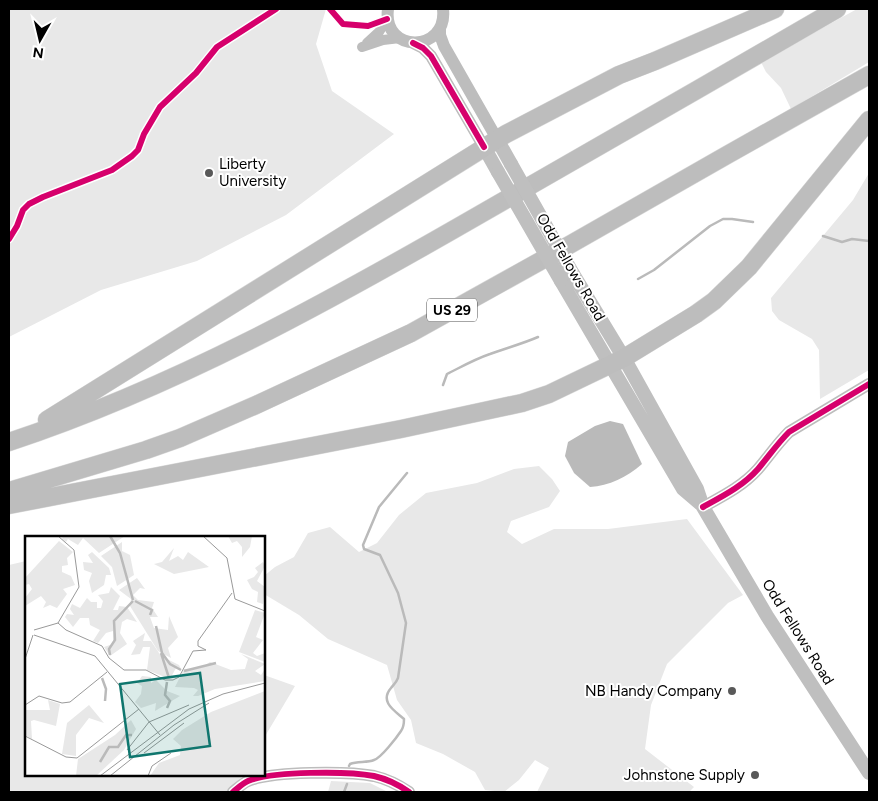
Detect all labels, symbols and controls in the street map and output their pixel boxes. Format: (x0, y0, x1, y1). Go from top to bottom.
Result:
north arrow (15, 15, 65, 65)
text: N (32, 43, 45, 62)
place label: Liberty University (219, 155, 286, 190)
marker: Liberty University (203, 167, 215, 179)
street label: Odd Fellows Road (533, 210, 609, 324)
road number: US 29 (427, 298, 477, 322)
inset map (25, 536, 265, 776)
street label: Odd Fellows Road (758, 576, 838, 688)
place label: NB Handy Company (585, 682, 722, 700)
marker: NB Handy Company (726, 685, 738, 697)
place label: Johnstone Supply (624, 766, 745, 784)
marker: Johnstone Supply (749, 769, 761, 781)

